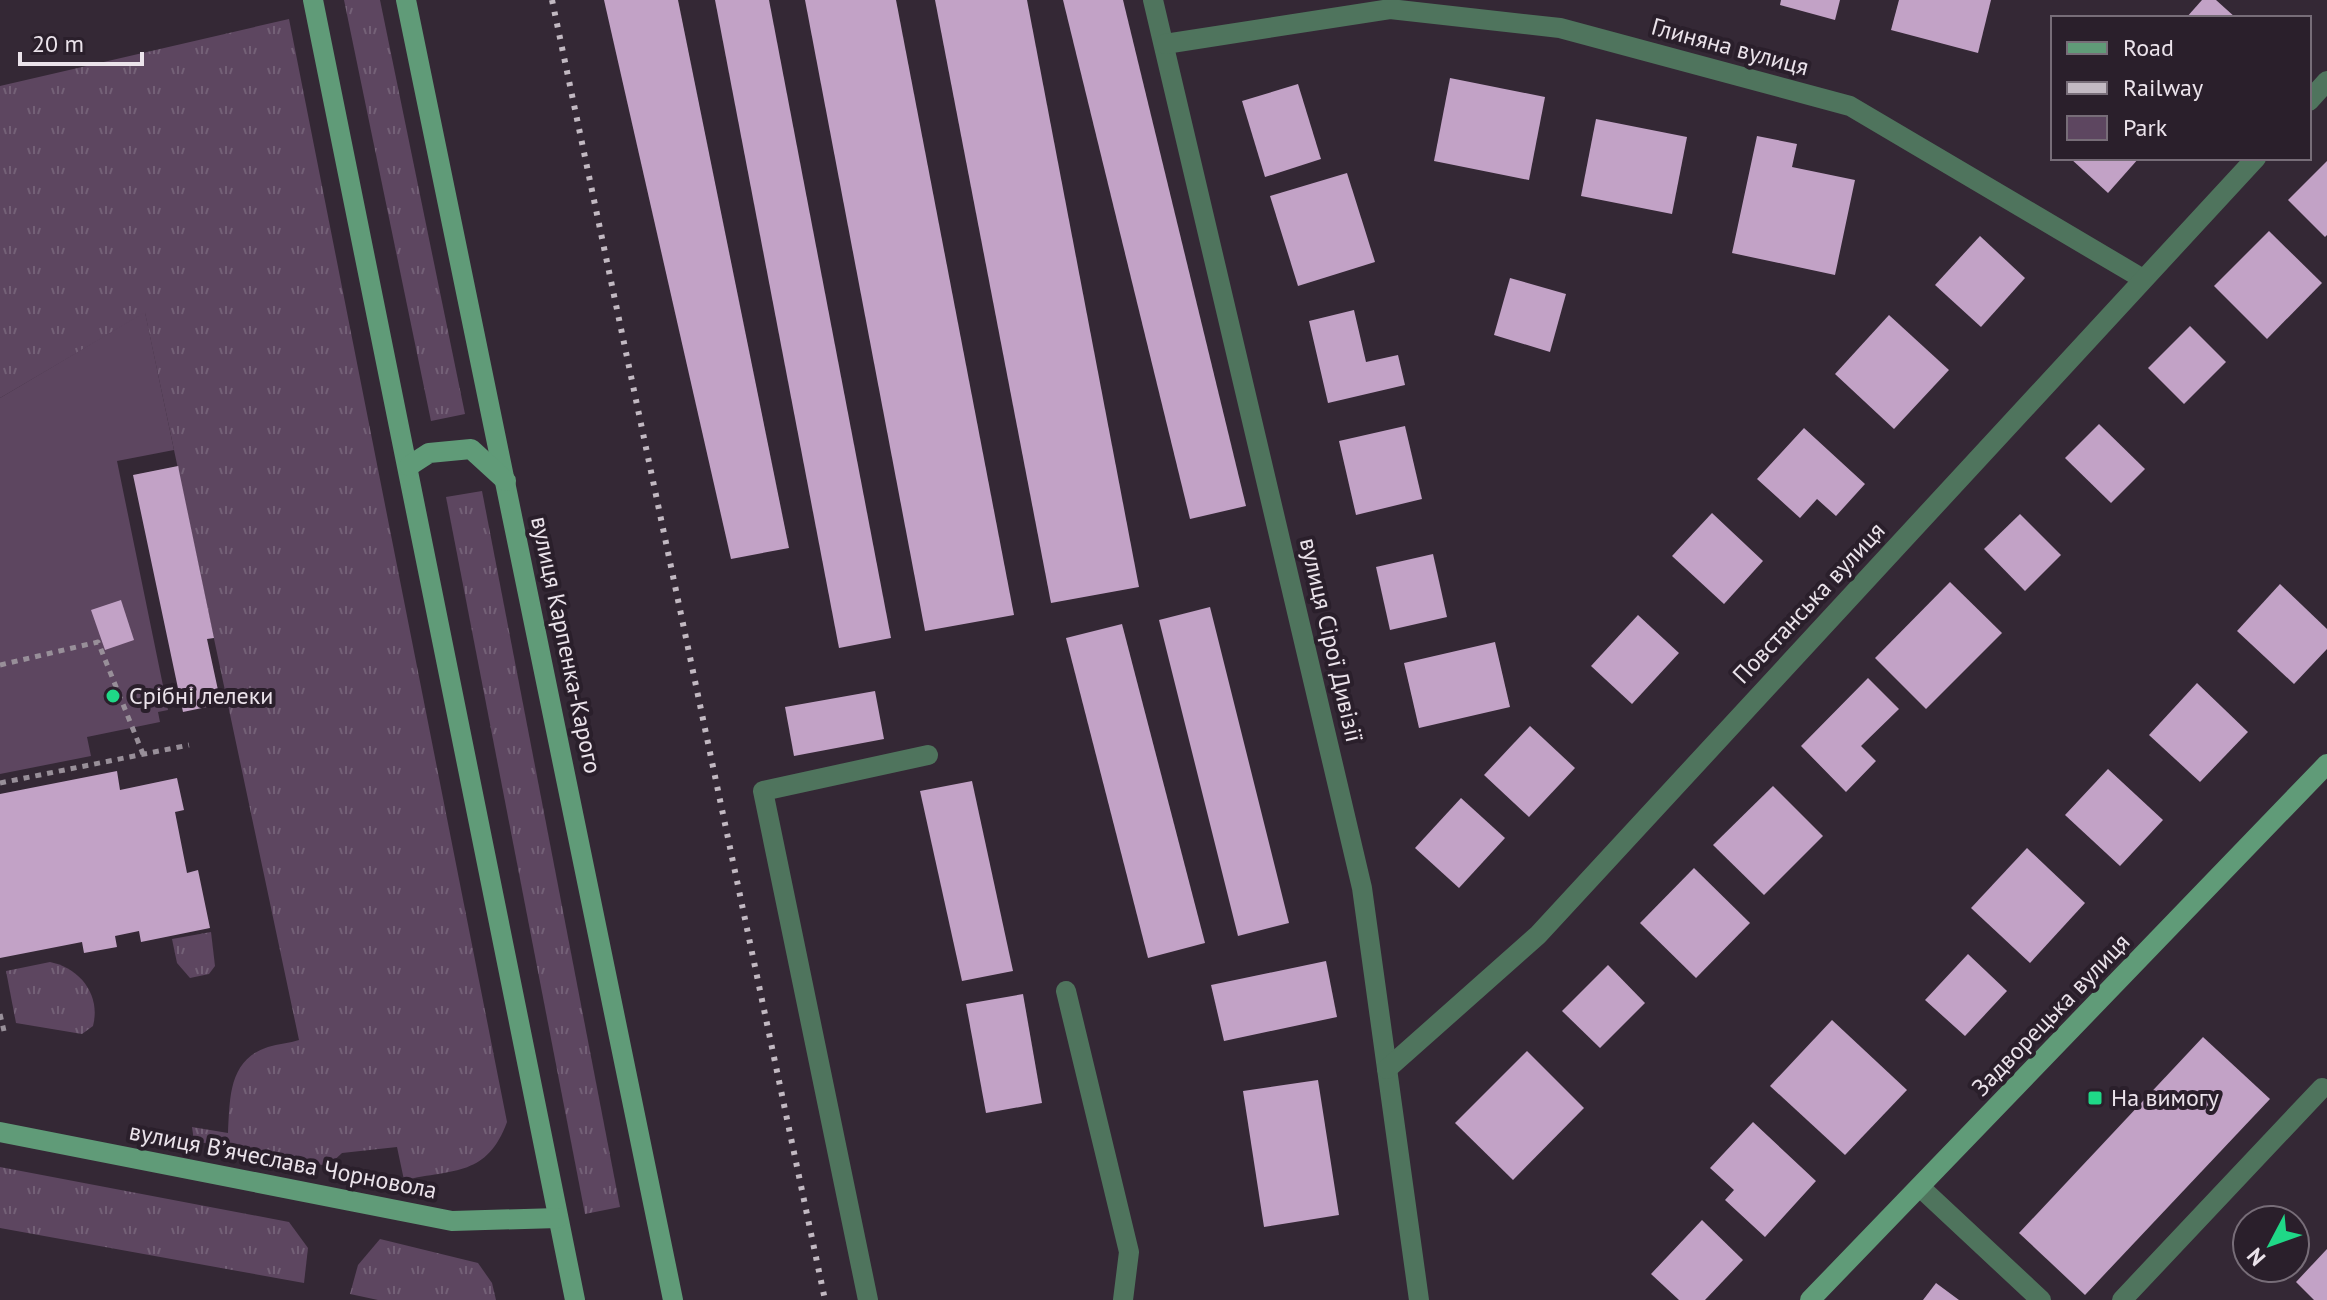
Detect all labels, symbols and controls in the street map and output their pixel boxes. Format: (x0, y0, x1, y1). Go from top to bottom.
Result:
street label: Глиняна вулиця (1648, 11, 1812, 82)
scale bar (20, 16, 142, 66)
legend (2051, 16, 2311, 160)
text: 20 m (32, 28, 84, 59)
text: Road (2123, 32, 2174, 63)
text: Railway (2123, 72, 2203, 103)
text: Park (2123, 112, 2168, 143)
street label: вулиця Карпенка-Карого (524, 513, 609, 776)
street label: Повстанська вулиця (1726, 515, 1892, 690)
street label: вулиця Сірої Дивізії (1293, 535, 1370, 745)
place label: Срібні лелеки (129, 680, 273, 711)
marker: Срібні лелеки (104, 687, 122, 705)
street label: Задворецька вулиця (1965, 927, 2136, 1103)
place label: На вимогу (2111, 1082, 2219, 1113)
marker: На вимогу (2086, 1089, 2104, 1107)
street label: вулиця Вʼячеслава Чорновола (127, 1115, 440, 1206)
north arrow (2231, 1204, 2311, 1284)
text: N (2241, 1242, 2271, 1272)

